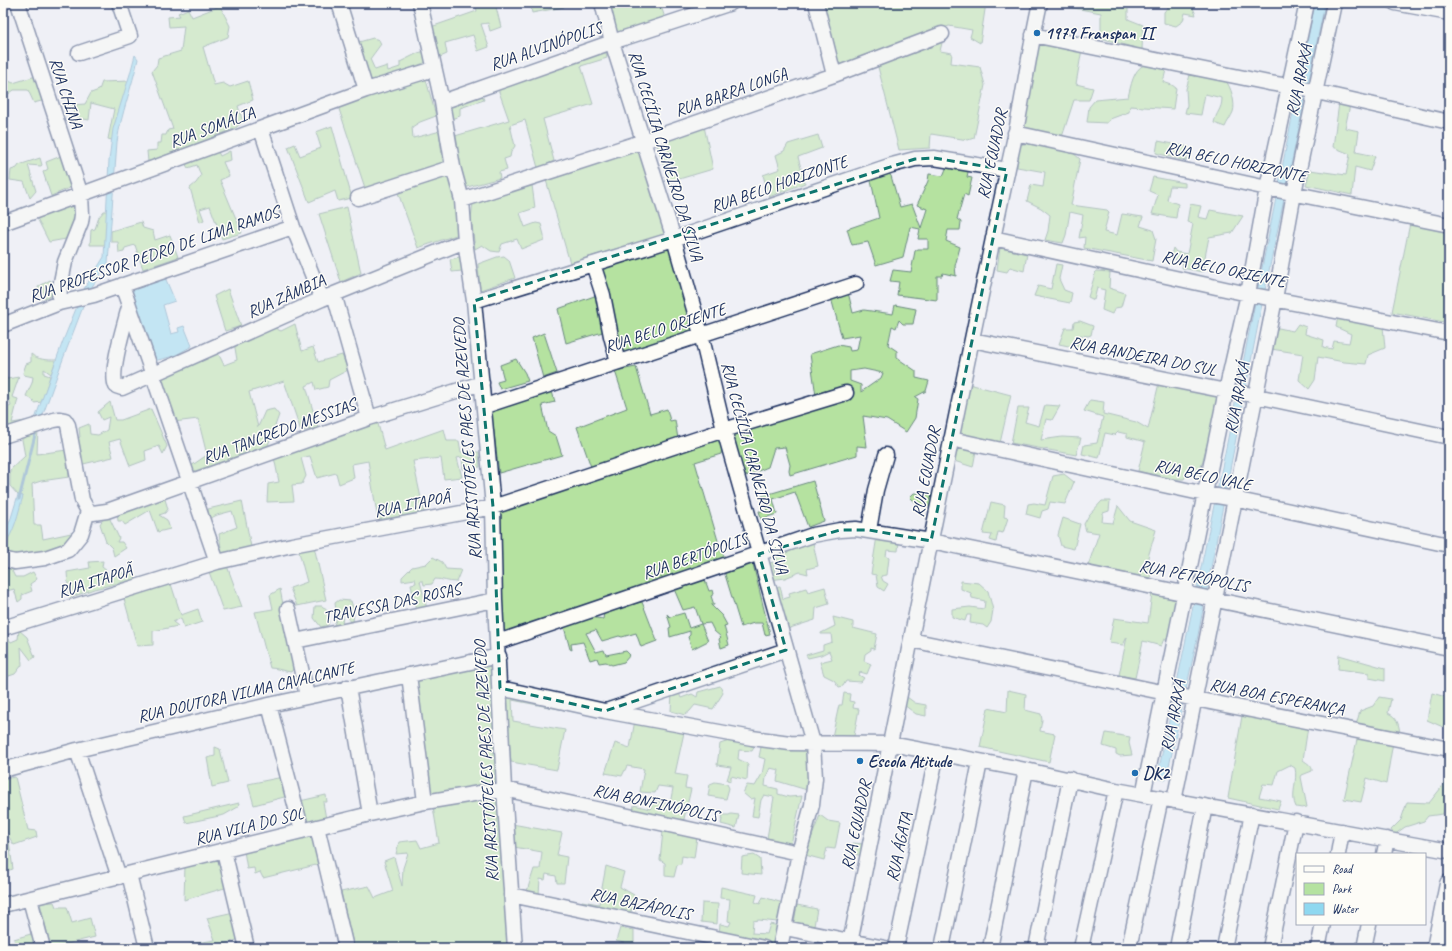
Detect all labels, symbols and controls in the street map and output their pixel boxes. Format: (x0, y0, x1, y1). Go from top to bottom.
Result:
street label: RUA ALVINÓPOLIS (487, 15, 607, 75)
place label: 1979 Franspan II (1045, 23, 1158, 44)
marker: 1979 Franspan II (1032, 28, 1042, 38)
street label: RUA ARAXÁ (1280, 40, 1317, 118)
street label: RUA CECÍLIA CARNEIRO DA SILVA (624, 48, 709, 264)
street label: RUA CHINA (45, 55, 88, 132)
street label: RUA BARRA LONGA (672, 63, 790, 121)
street label: RUA SOMÁLIA (166, 101, 258, 152)
street label: RUA EQUADOR (972, 105, 1012, 201)
street label: RUA BELO HORIZONTE (1164, 137, 1311, 188)
street label: RUA BELO HORIZONTE (708, 150, 853, 217)
street label: RUA PROFESSOR PEDRO DE LIMA RAMOS (26, 200, 285, 307)
street label: RUA BELO ORIENTE (1160, 246, 1291, 293)
street label: RUA ZÂMBIA (244, 269, 329, 323)
street label: RUA BELO ORIENTE (602, 298, 731, 358)
street label: RUA ARISTÓTELES PAES DE AZEVEDO (447, 316, 486, 560)
street label: RUA BANDEIRA DO SUL (1068, 332, 1219, 381)
street label: RUA ARAXÁ (1219, 358, 1255, 435)
street label: RUA CECÍLIA CARNEIRO DA SILVA (717, 359, 795, 577)
street label: RUA TANCREDO MESSIAS (200, 392, 362, 468)
street label: RUA EQUADOR (907, 423, 945, 519)
street label: RUA BELO VALE (1153, 455, 1256, 496)
street label: RUA ITAPOÃ (372, 486, 455, 522)
street label: RUA BERTÓPOLIS (639, 526, 753, 584)
street label: RUA PETRÓPOLIS (1137, 554, 1253, 597)
street label: RUA ITAPOÃ (55, 559, 138, 602)
street label: TRAVESSA DAS ROSAS (321, 577, 466, 628)
street label: RUA ARISTÓTELES PAES DE AZEVEDO (468, 638, 503, 882)
street label: RUA DOUTORA VILMA CAVALCANTE (135, 656, 359, 727)
street label: RUA BOA ESPERANÇA (1208, 674, 1347, 722)
street label: RUA ARAXÁ (1155, 676, 1191, 753)
place label: Escola Atitude (868, 751, 953, 772)
marker: Escola Atitude (855, 756, 865, 766)
place label: DK2 (1143, 763, 1171, 784)
marker: DK2 (1130, 768, 1140, 778)
street label: RUA EQUADOR (836, 776, 876, 872)
street label: RUA BONFINÓPOLIS (591, 778, 724, 827)
street label: RUA VILA DO SOL (193, 802, 306, 850)
street label: RUA ÁGATA (880, 810, 917, 883)
legend (1296, 853, 1426, 925)
text: Road (1332, 861, 1354, 877)
text: Park (1332, 881, 1353, 897)
street label: RUA BAZÁPOLIS (589, 882, 696, 926)
text: Water (1332, 901, 1360, 917)

